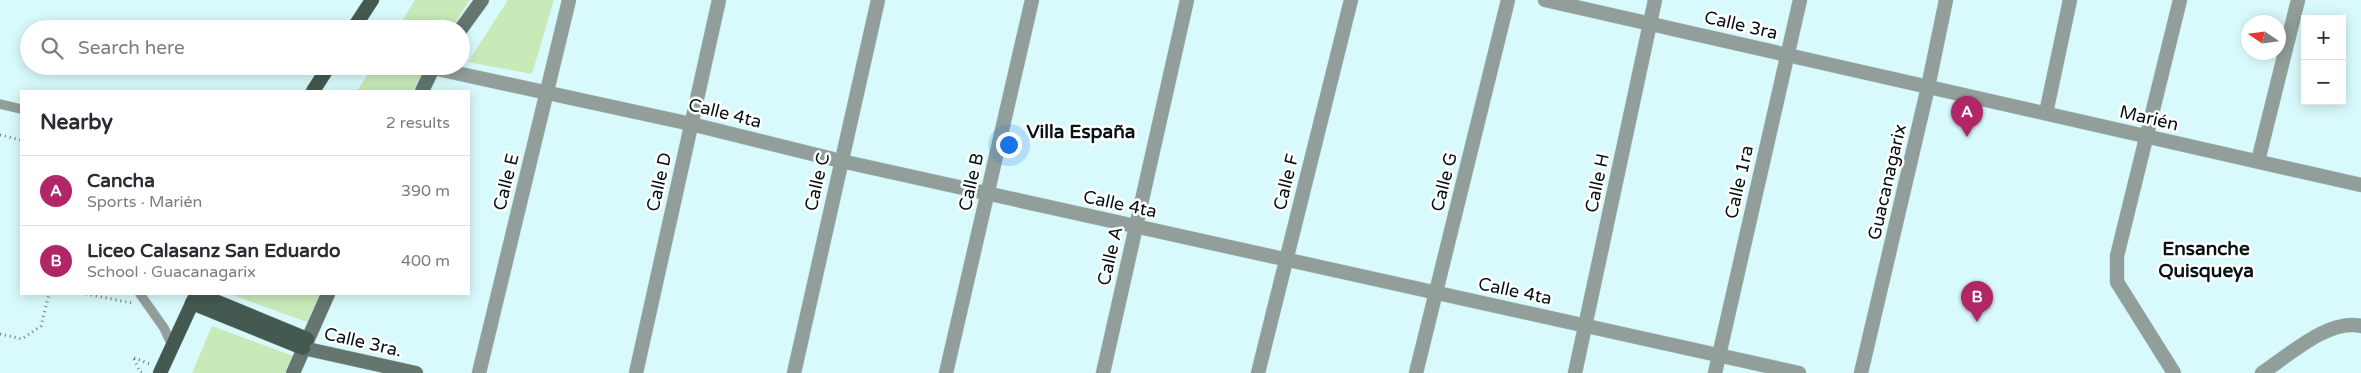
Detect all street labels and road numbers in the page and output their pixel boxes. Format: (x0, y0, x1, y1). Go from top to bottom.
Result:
street label: Calle 3ra (1702, 6, 1780, 44)
street label: Calle 4ta (686, 93, 764, 133)
street label: Marién (2117, 101, 2181, 135)
street label: Guacanagarix (1863, 122, 1911, 242)
street label: Calle 1ra (1720, 143, 1758, 221)
street label: Calle D (642, 150, 676, 214)
street label: Calle G (1426, 150, 1462, 214)
street label: Calle E (488, 151, 524, 213)
street label: Calle C (800, 151, 834, 213)
street label: Calle B (954, 151, 988, 213)
street label: Calle F (1268, 151, 1304, 213)
street label: Calle H (1580, 151, 1614, 215)
street label: Calle 4ta (1081, 185, 1159, 223)
street label: Calle A (1093, 224, 1127, 288)
street label: Calle 4ta (1476, 272, 1554, 310)
street label: Calle 3ra. (322, 322, 404, 362)

